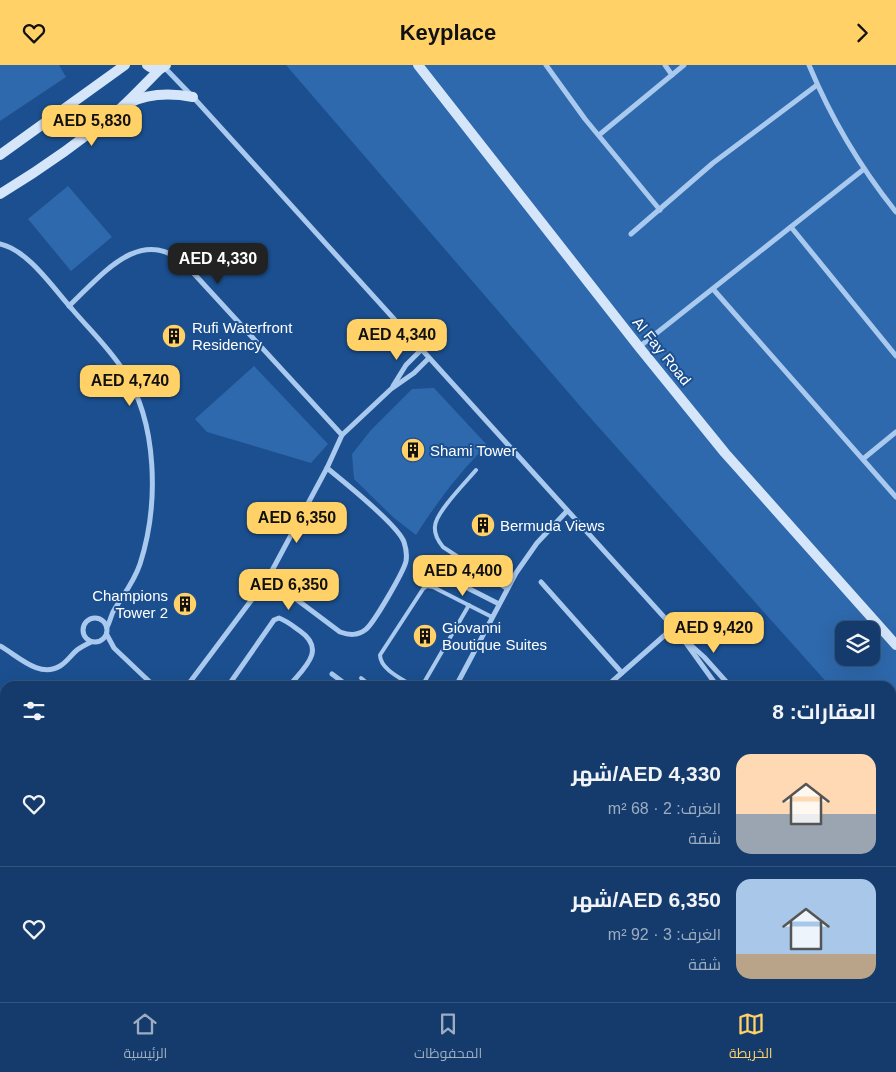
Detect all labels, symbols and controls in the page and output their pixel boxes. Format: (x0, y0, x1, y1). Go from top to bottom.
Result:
icon: heart (20, 19, 48, 47)
icon: forward (848, 19, 876, 47)
text: Keyplace (400, 20, 496, 45)
pin: AED 5,830 (35, 104, 149, 147)
text: AED 5,830 (53, 112, 131, 129)
pin: AED 4,330 (161, 243, 275, 285)
text: AED 4,330 (179, 250, 257, 267)
street label: Al Fay Road (629, 314, 695, 388)
place label: Rufi Waterfront Residency (192, 319, 293, 353)
pin: AED 4,340 (340, 319, 454, 361)
building icon: Rufi Waterfront Residency (161, 323, 187, 349)
text: AED 4,340 (358, 326, 436, 343)
pin: AED 4,740 (73, 365, 187, 407)
text: AED 4,740 (91, 372, 169, 389)
building icon: Shami Tower (400, 437, 426, 463)
place label: Shami Tower (430, 442, 516, 459)
pin: AED 6,350 (240, 501, 354, 544)
text: AED 6,350 (258, 509, 336, 526)
building icon: Bermuda Views (470, 512, 496, 538)
place label: Bermuda Views (500, 517, 605, 534)
pin: AED 4,400 (406, 555, 520, 597)
text: AED 4,400 (424, 562, 502, 579)
pin: AED 6,350 (232, 569, 346, 611)
text: AED 6,350 (250, 576, 328, 593)
place label: Champions Tower 2 (92, 587, 168, 621)
building icon: Champions Tower 2 (172, 591, 198, 617)
pin: AED 9,420 (657, 611, 771, 654)
place label: Giovanni Boutique Suites (442, 619, 547, 653)
text: AED 9,420 (675, 619, 753, 636)
map controls (835, 621, 880, 666)
button: layers (835, 621, 880, 666)
building icon: Giovanni Boutique Suites (412, 623, 438, 649)
icon: filters (20, 697, 48, 725)
text: العقارات: 8 (772, 700, 876, 723)
text: AED 4,330/شهر (571, 762, 721, 785)
icon: home (776, 774, 836, 834)
icon: heart (20, 790, 48, 818)
text: الغرف: 2 · 68 m² (608, 800, 721, 817)
text: شقة (688, 830, 721, 847)
text: AED 6,350/شهر (571, 888, 721, 911)
icon: home (776, 899, 836, 959)
icon: heart (20, 915, 48, 943)
text: الغرف: 3 · 92 m² (608, 926, 721, 943)
text: شقة (688, 956, 721, 973)
tab: الرئيسية (123, 1010, 167, 1066)
tab: المحفوظات (414, 1010, 482, 1066)
tab: الخريطة (729, 1010, 773, 1066)

